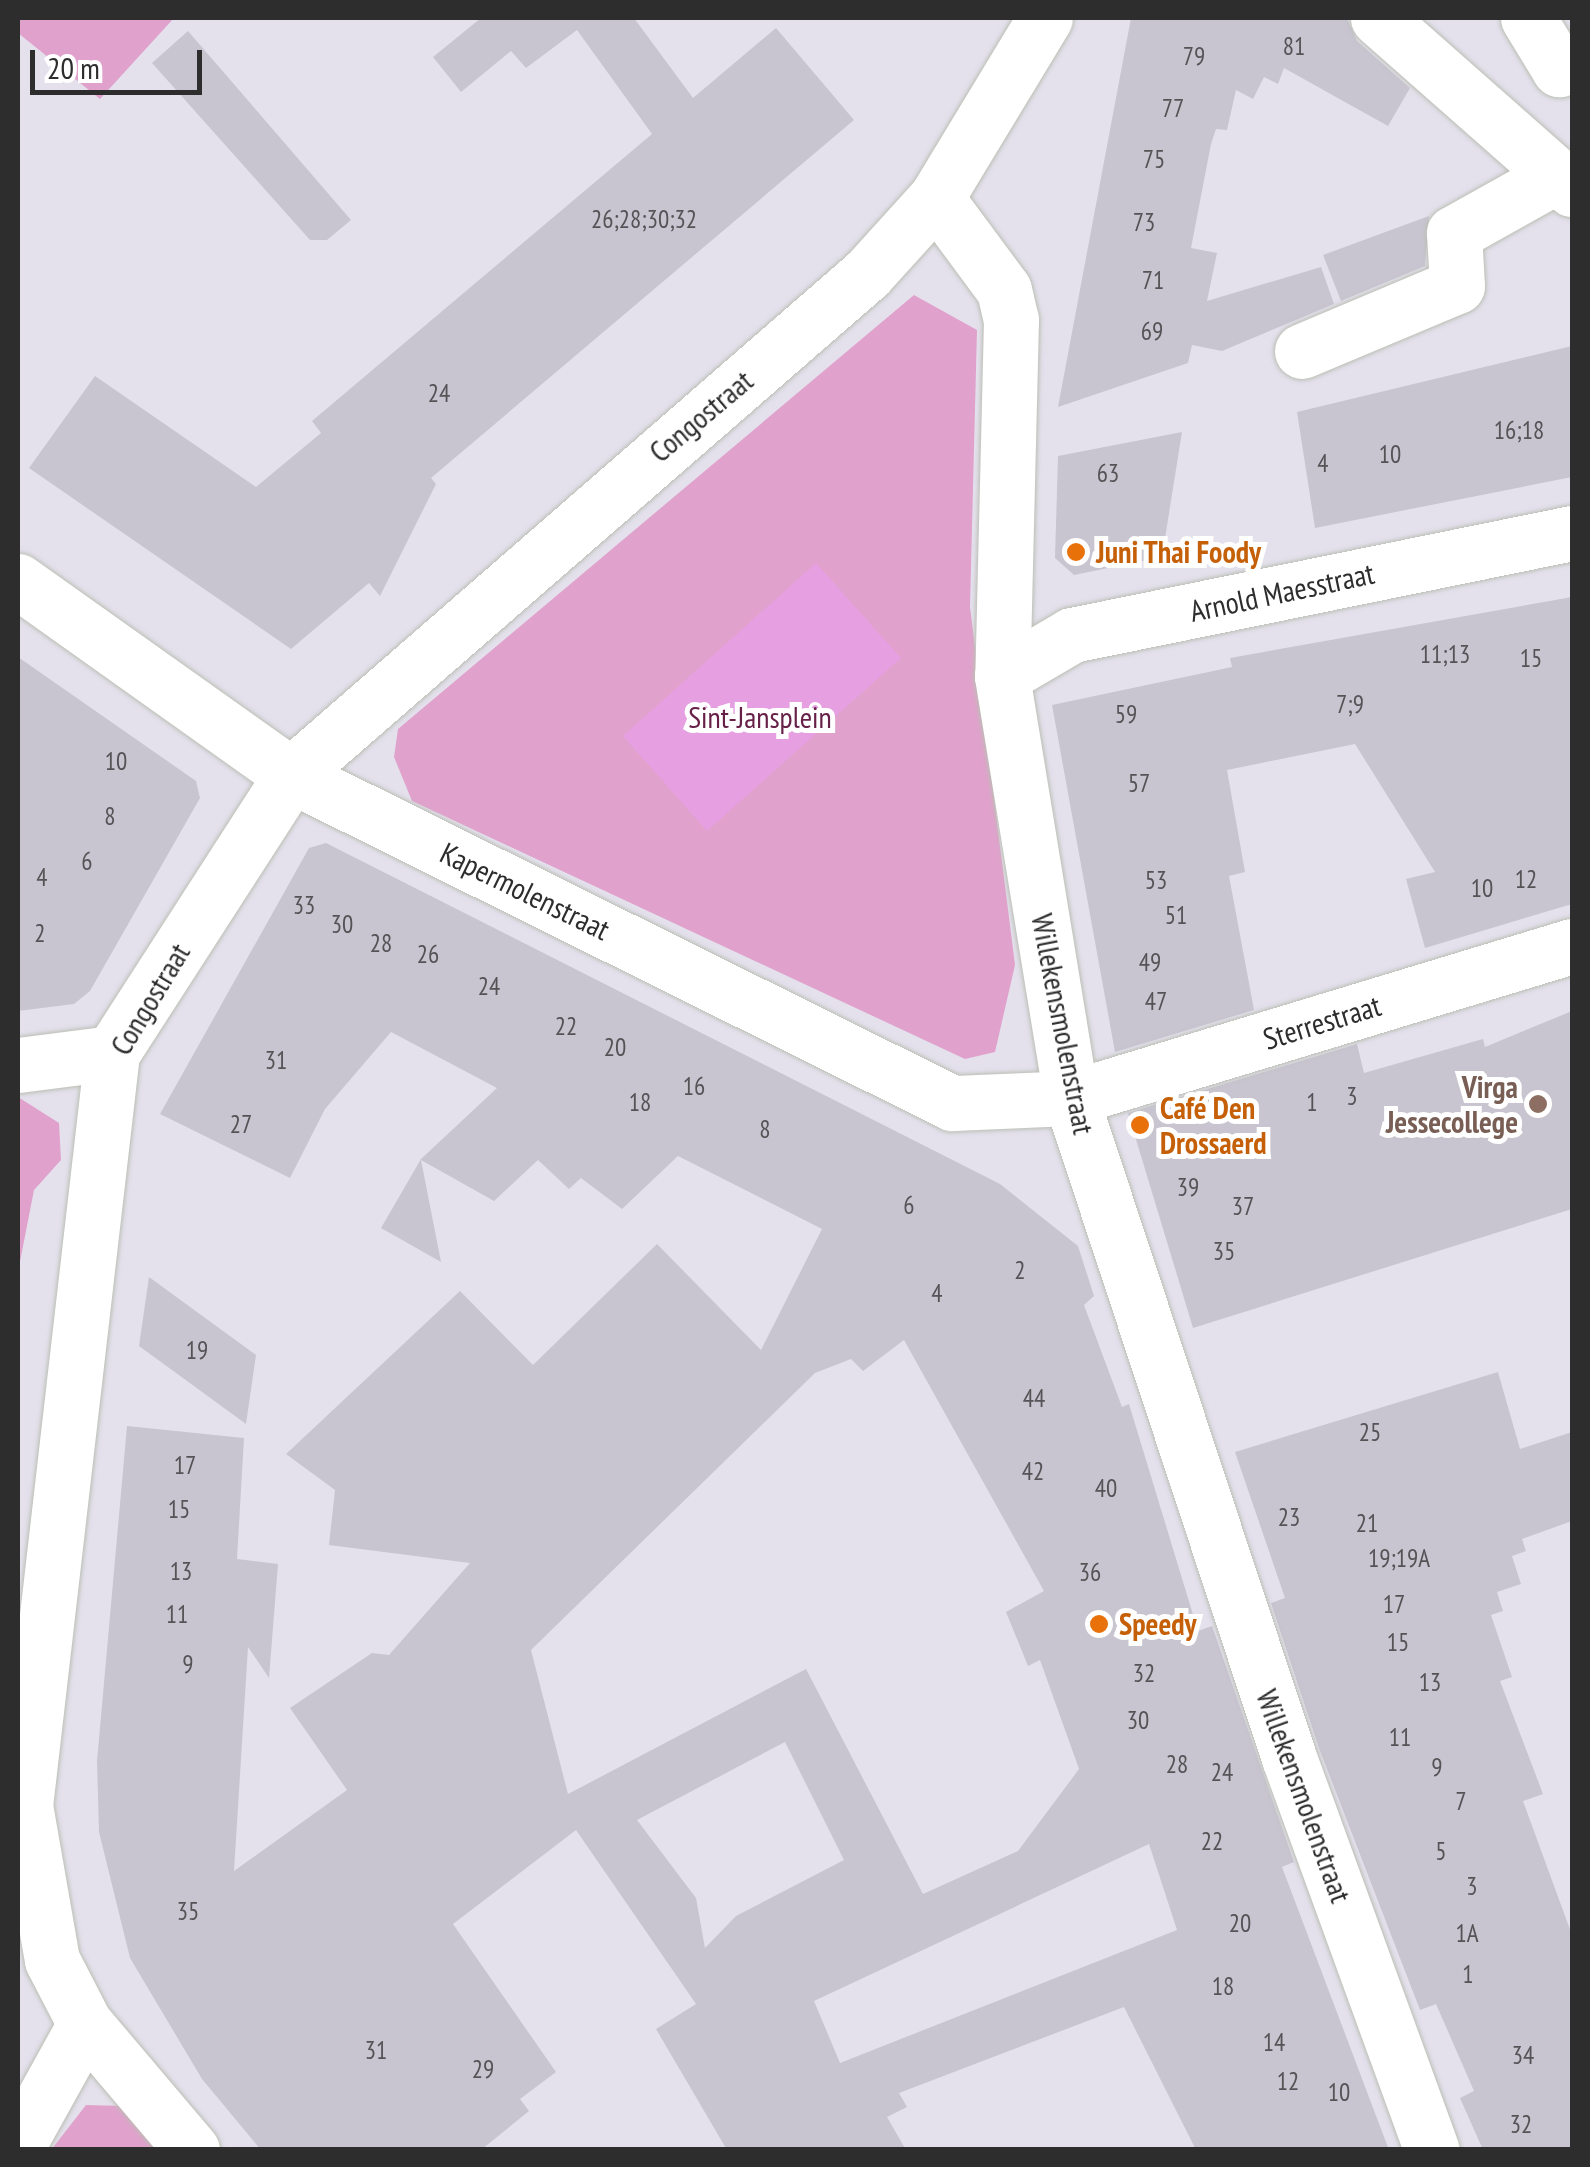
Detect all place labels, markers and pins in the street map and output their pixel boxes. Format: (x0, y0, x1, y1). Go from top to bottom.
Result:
place label: Juni Thai Foody (1096, 534, 1262, 570)
marker: Juni Thai Foody (1065, 541, 1087, 563)
place label: Virga Jessecollege (1386, 1069, 1518, 1140)
place label: Café Den Drossaerd (1160, 1090, 1267, 1160)
marker: Virga Jessecollege (1527, 1093, 1549, 1115)
marker: Café Den Drossaerd (1129, 1114, 1151, 1136)
place label: Speedy (1119, 1606, 1197, 1642)
marker: Speedy (1088, 1613, 1110, 1635)

